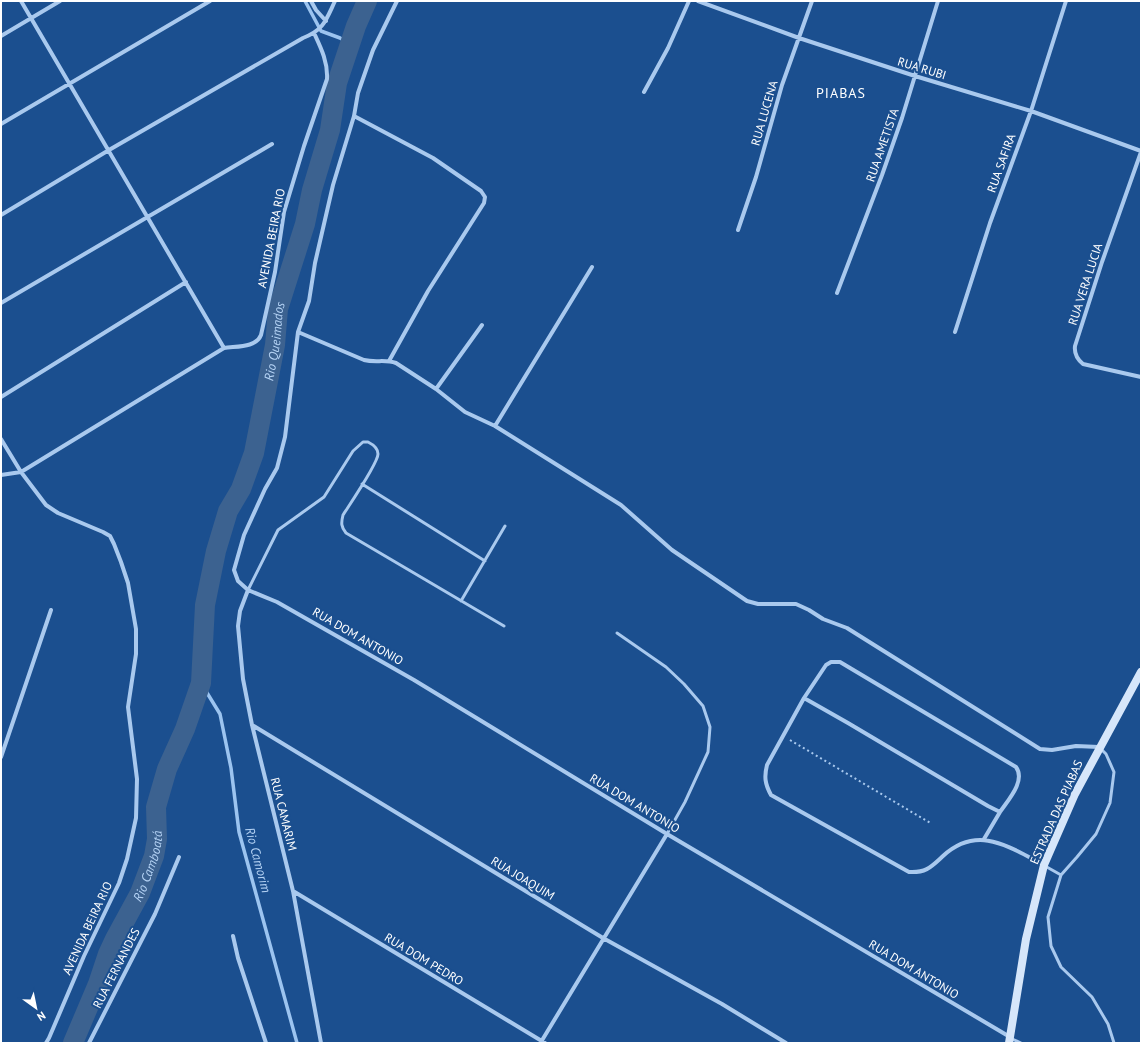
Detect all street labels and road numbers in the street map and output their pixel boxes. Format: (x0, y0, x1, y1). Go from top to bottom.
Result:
street label: RUA RUBI (896, 53, 948, 83)
street label: RUA LUCENA (748, 79, 780, 147)
street label: RUA AMETISTA (862, 106, 902, 184)
street label: RUA SAFIRA (983, 131, 1019, 195)
street label: AVENIDA BEIRA RIO (254, 187, 288, 289)
street label: RUA VERA LUCIA (1065, 241, 1105, 327)
street label: RUA DOM ANTONIO (310, 604, 406, 668)
street label: ESTRADA DAS PIABAS (1026, 758, 1086, 866)
street label: RUA DOM ANTONIO (587, 770, 683, 836)
street label: RUA CAMARIM (268, 776, 300, 852)
street label: RUA JOAQUIM (488, 853, 558, 903)
street label: AVENIDA BEIRA RIO (59, 879, 115, 977)
street label: RUA FERNANDES (89, 925, 143, 1011)
street label: RUA DOM PEDRO (382, 930, 466, 988)
street label: RUA DOM ANTONIO (866, 936, 962, 1002)

